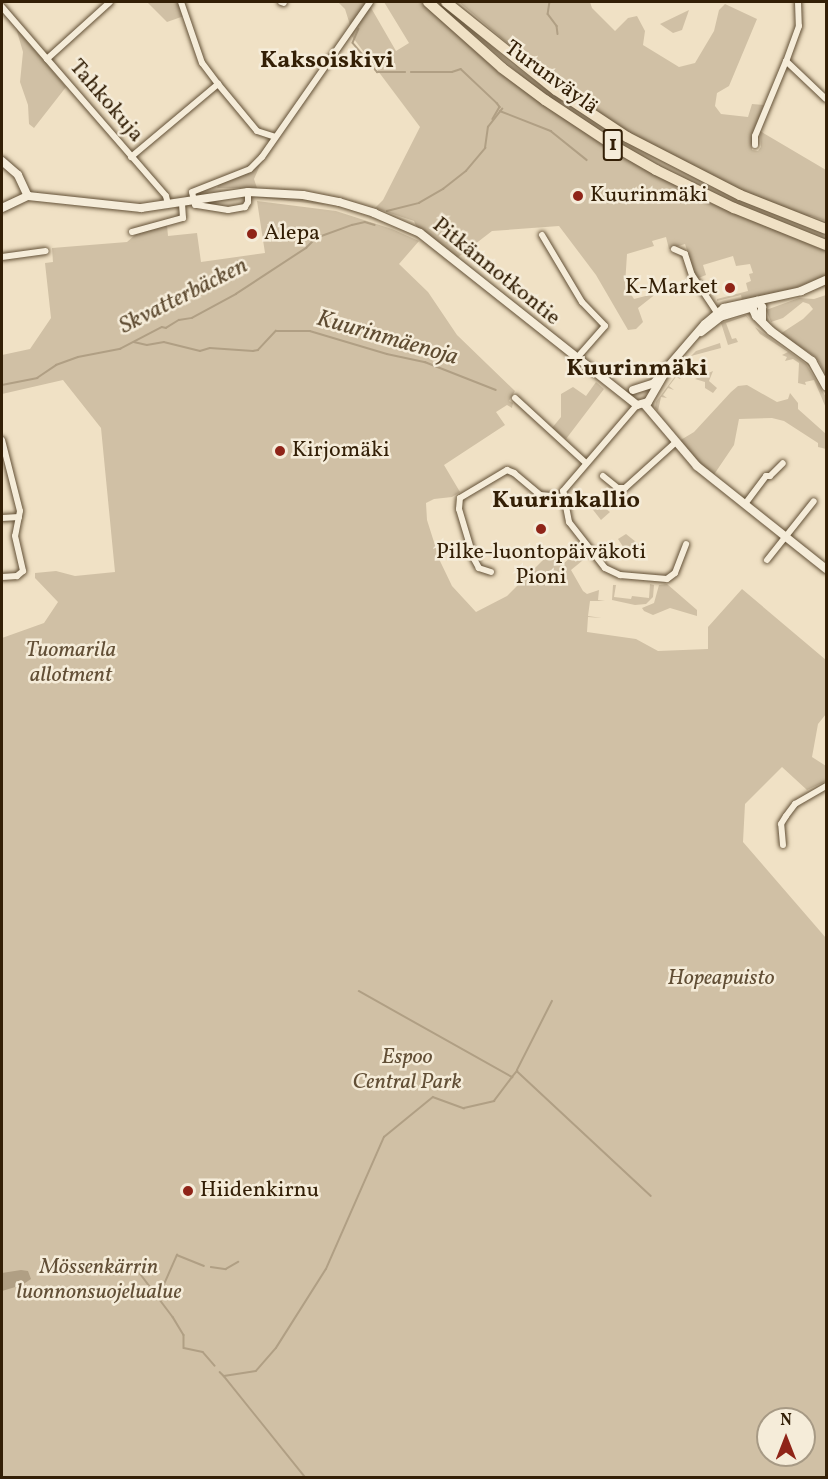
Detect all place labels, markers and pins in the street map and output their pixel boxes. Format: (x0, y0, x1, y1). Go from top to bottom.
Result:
place label: Kuurinmäki (590, 183, 708, 209)
marker: Kuurinmäki (571, 189, 585, 203)
place label: Alepa (264, 221, 320, 247)
marker: Alepa (245, 227, 259, 241)
place label: K-Market (625, 275, 718, 301)
marker: K-Market (723, 281, 737, 295)
place label: Kirjomäki (292, 438, 390, 464)
marker: Kirjomäki (273, 444, 287, 458)
marker: Pilke-luontopäiväkoti Pioni (534, 522, 548, 536)
place label: Pilke-luontopäiväkoti Pioni (436, 539, 646, 590)
place label: Hiidenkirnu (200, 1178, 319, 1204)
marker: Hiidenkirnu (181, 1184, 195, 1198)

